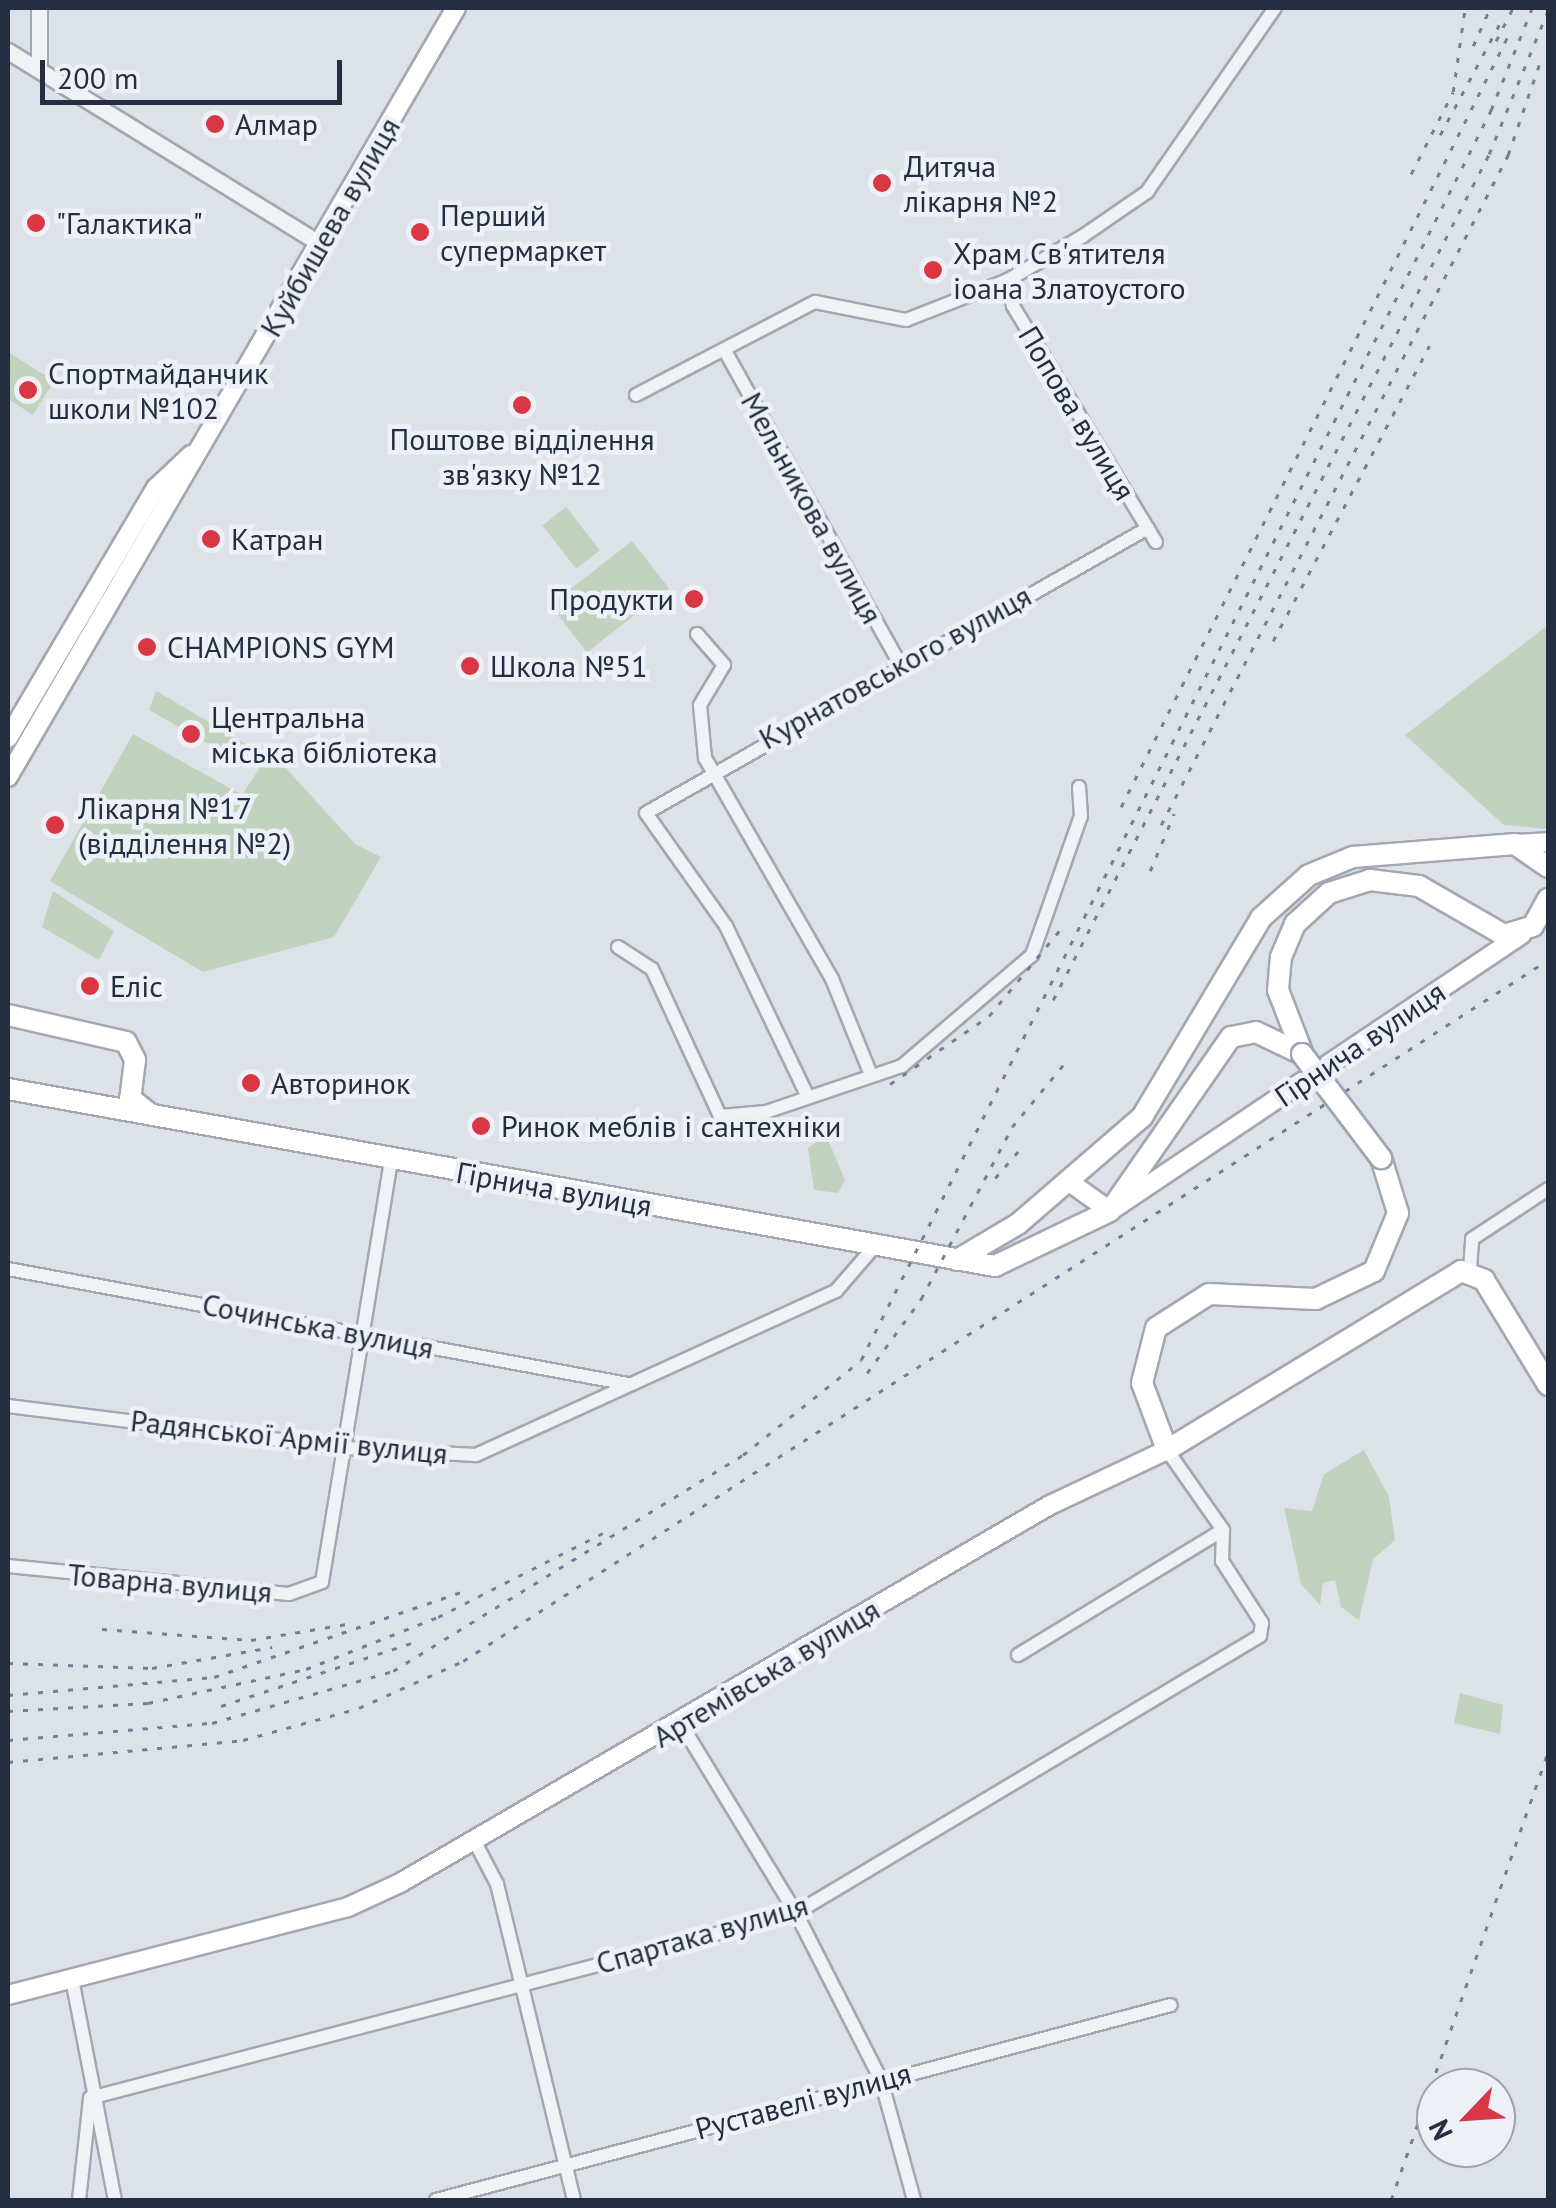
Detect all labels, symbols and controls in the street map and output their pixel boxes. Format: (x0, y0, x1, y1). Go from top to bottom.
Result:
scale bar (45, 40, 348, 102)
text: 200 m (57, 58, 138, 97)
place label: Алмар (235, 106, 318, 142)
street label: Куйбишева вулиця (253, 111, 407, 343)
marker: Алмар (204, 113, 226, 135)
place label: Дитяча лікарня №2 (904, 148, 1058, 218)
marker: Дитяча лікарня №2 (869, 170, 895, 196)
place label: Перший супермаркет (440, 197, 606, 268)
place label: "Галактика" (56, 205, 203, 241)
marker: "Галактика" (25, 212, 47, 234)
marker: Перший супермаркет (409, 221, 431, 243)
place label: Храм Св'ятителя іоана Златоустого (953, 235, 1186, 306)
marker: Храм Св'ятителя іоана Златоустого (922, 259, 944, 281)
street label: Попова вулиця (1011, 319, 1143, 507)
place label: Спортмайданчик школи №102 (48, 355, 268, 426)
marker: Спортмайданчик школи №102 (17, 379, 39, 401)
street label: Мельникова вулиця (734, 386, 890, 630)
marker: Поштове відділення зв'язку №12 (511, 394, 533, 416)
place label: Поштове відділення зв'язку №12 (389, 421, 655, 492)
place label: Катран (231, 521, 323, 557)
marker: Катран (200, 528, 222, 550)
street label: Курнатовського вулиця (753, 577, 1037, 757)
place label: Продукти (549, 581, 674, 617)
marker: Продукти (683, 588, 705, 610)
place label: CHAMPIONS GYM (167, 629, 395, 665)
marker: CHAMPIONS GYM (136, 636, 158, 658)
place label: Школа №51 (490, 648, 648, 684)
marker: Школа №51 (459, 655, 481, 677)
place label: Центральна міська бібліотека (211, 699, 438, 770)
marker: Центральна міська бібліотека (180, 723, 202, 745)
place label: Лікарня №17 (відділення №2) (78, 790, 291, 860)
marker: Лікарня №17 (відділення №2) (42, 812, 68, 838)
place label: Еліс (110, 968, 163, 1004)
street label: Гірнича вулиця (1268, 974, 1452, 1114)
marker: Еліс (79, 975, 101, 997)
place label: Авторинок (271, 1065, 410, 1101)
marker: Авторинок (240, 1072, 262, 1094)
place label: Ринок меблів і сантехніки (501, 1108, 841, 1144)
marker: Ринок меблів і сантехніки (470, 1115, 492, 1137)
street label: Гірнича вулиця (454, 1154, 654, 1224)
street label: Сочинська вулиця (199, 1286, 437, 1366)
street label: Радянської Армії вулиця (128, 1402, 450, 1472)
street label: Товарна вулиця (66, 1556, 274, 1610)
street label: Артемівська вулиця (646, 1591, 886, 1755)
street label: Спартака вулиця (592, 1887, 812, 1981)
street label: Руставелі вулиця (691, 2055, 915, 2147)
north arrow (1416, 2068, 1516, 2168)
text: N (1420, 2114, 1461, 2146)

